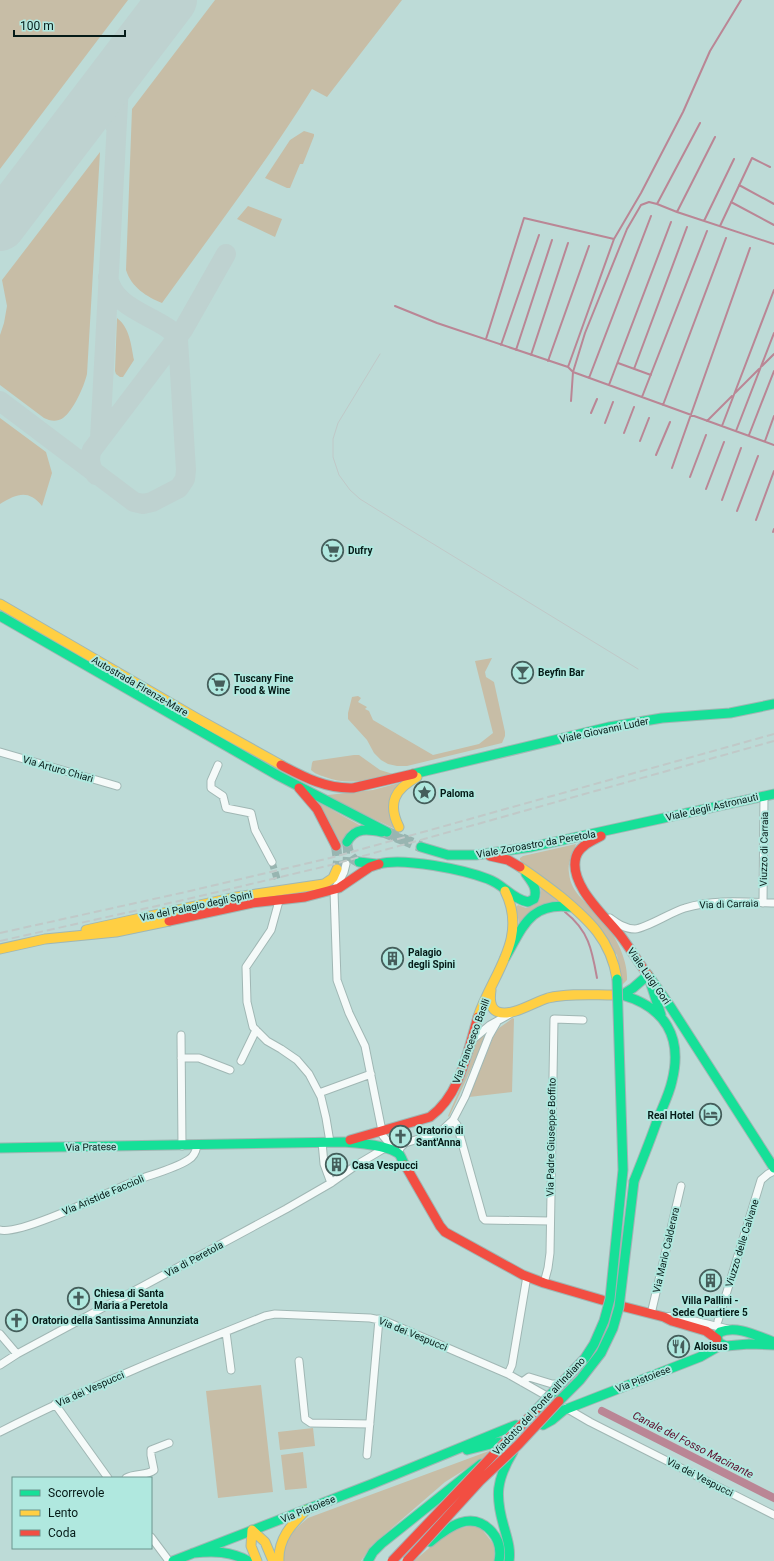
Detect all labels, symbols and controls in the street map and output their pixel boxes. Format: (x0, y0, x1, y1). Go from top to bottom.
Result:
scale bar (14, 12, 125, 38)
text: 100 m (20, 19, 54, 33)
supermarket icon: Dufry (319, 537, 345, 563)
place label: Dufry (348, 545, 373, 556)
street label: Autostrada Firenze-Mare (90, 654, 190, 718)
bar icon: Beyfin Bar (509, 659, 535, 685)
place label: Beyfin Bar (538, 667, 585, 678)
supermarket icon: Tuscany Fine Food & Wine (205, 671, 231, 697)
place label: Tuscany Fine Food & Wine (234, 673, 294, 696)
street label: Viale Giovanni Luder (559, 715, 650, 745)
street label: Via Arturo Chiari (21, 754, 95, 784)
place icon: Paloma (411, 780, 437, 806)
place label: Paloma (440, 788, 475, 799)
street label: Viale degli Astronauti (665, 791, 759, 823)
street label: Viuzzo di Carraia (758, 812, 770, 886)
street label: Viale Zoroastro da Peretola (476, 828, 596, 860)
street label: Via del Palagio degli Spini (139, 889, 253, 923)
street label: Via di Carraia (699, 897, 759, 911)
building icon: Palagio degli Spini (380, 945, 406, 971)
street label: Viale Luigi Gori (625, 946, 673, 1006)
place label: Palagio degli Spini (408, 947, 456, 970)
street label: Via Francesco Basili (451, 997, 491, 1085)
street label: Via Padre Giuseppe Boffito (544, 1077, 558, 1196)
hotel icon: Real Hotel (697, 1102, 723, 1128)
place label: Real Hotel (648, 1110, 694, 1121)
church icon: Oratorio di Sant'Anna (387, 1123, 413, 1149)
place label: Oratorio di Sant'Anna (416, 1125, 464, 1148)
street label: Via Pratese (66, 1141, 116, 1153)
building icon: Casa Vespucci (323, 1152, 349, 1178)
place label: Casa Vespucci (352, 1160, 418, 1171)
street label: Via Aristide Faccioli (61, 1173, 145, 1217)
street label: Viuzzo delle Calvane (723, 1198, 761, 1288)
street label: Via Mario Calderara (651, 1206, 681, 1294)
street label: Via di Peretola (163, 1239, 225, 1279)
building icon: Villa Pallini - Sede Quartiere 5 (697, 1267, 723, 1293)
church icon: Chiesa di Santa Maria a Peretola (66, 1286, 92, 1312)
place label: Chiesa di Santa Maria a Peretola (94, 1288, 168, 1311)
place label: Villa Pallini - Sede Quartiere 5 (672, 1295, 748, 1318)
church icon: Oratorio della Santissima Annunziata (3, 1307, 29, 1333)
place label: Oratorio della Santissima Annunziata (32, 1315, 199, 1326)
street label: Via dei Vespucci (377, 1315, 449, 1353)
restaurant icon: Aloisus (666, 1333, 692, 1359)
place label: Aloisus (694, 1341, 728, 1352)
street label: Viadotto del Ponte all'Indiano (491, 1355, 587, 1457)
street label: Via Pistoiese (614, 1364, 672, 1394)
street label: Via dei Vespucci (54, 1369, 126, 1409)
water label: Canale del Fosso Macinante (630, 1409, 756, 1481)
street label: Via dei Vespucci (665, 1455, 735, 1499)
legend (12, 1477, 152, 1549)
text: Scorrevole (48, 1486, 104, 1500)
street label: Via Pistoiese (279, 1493, 337, 1525)
text: Lento (48, 1506, 78, 1520)
text: Coda (48, 1526, 76, 1540)

